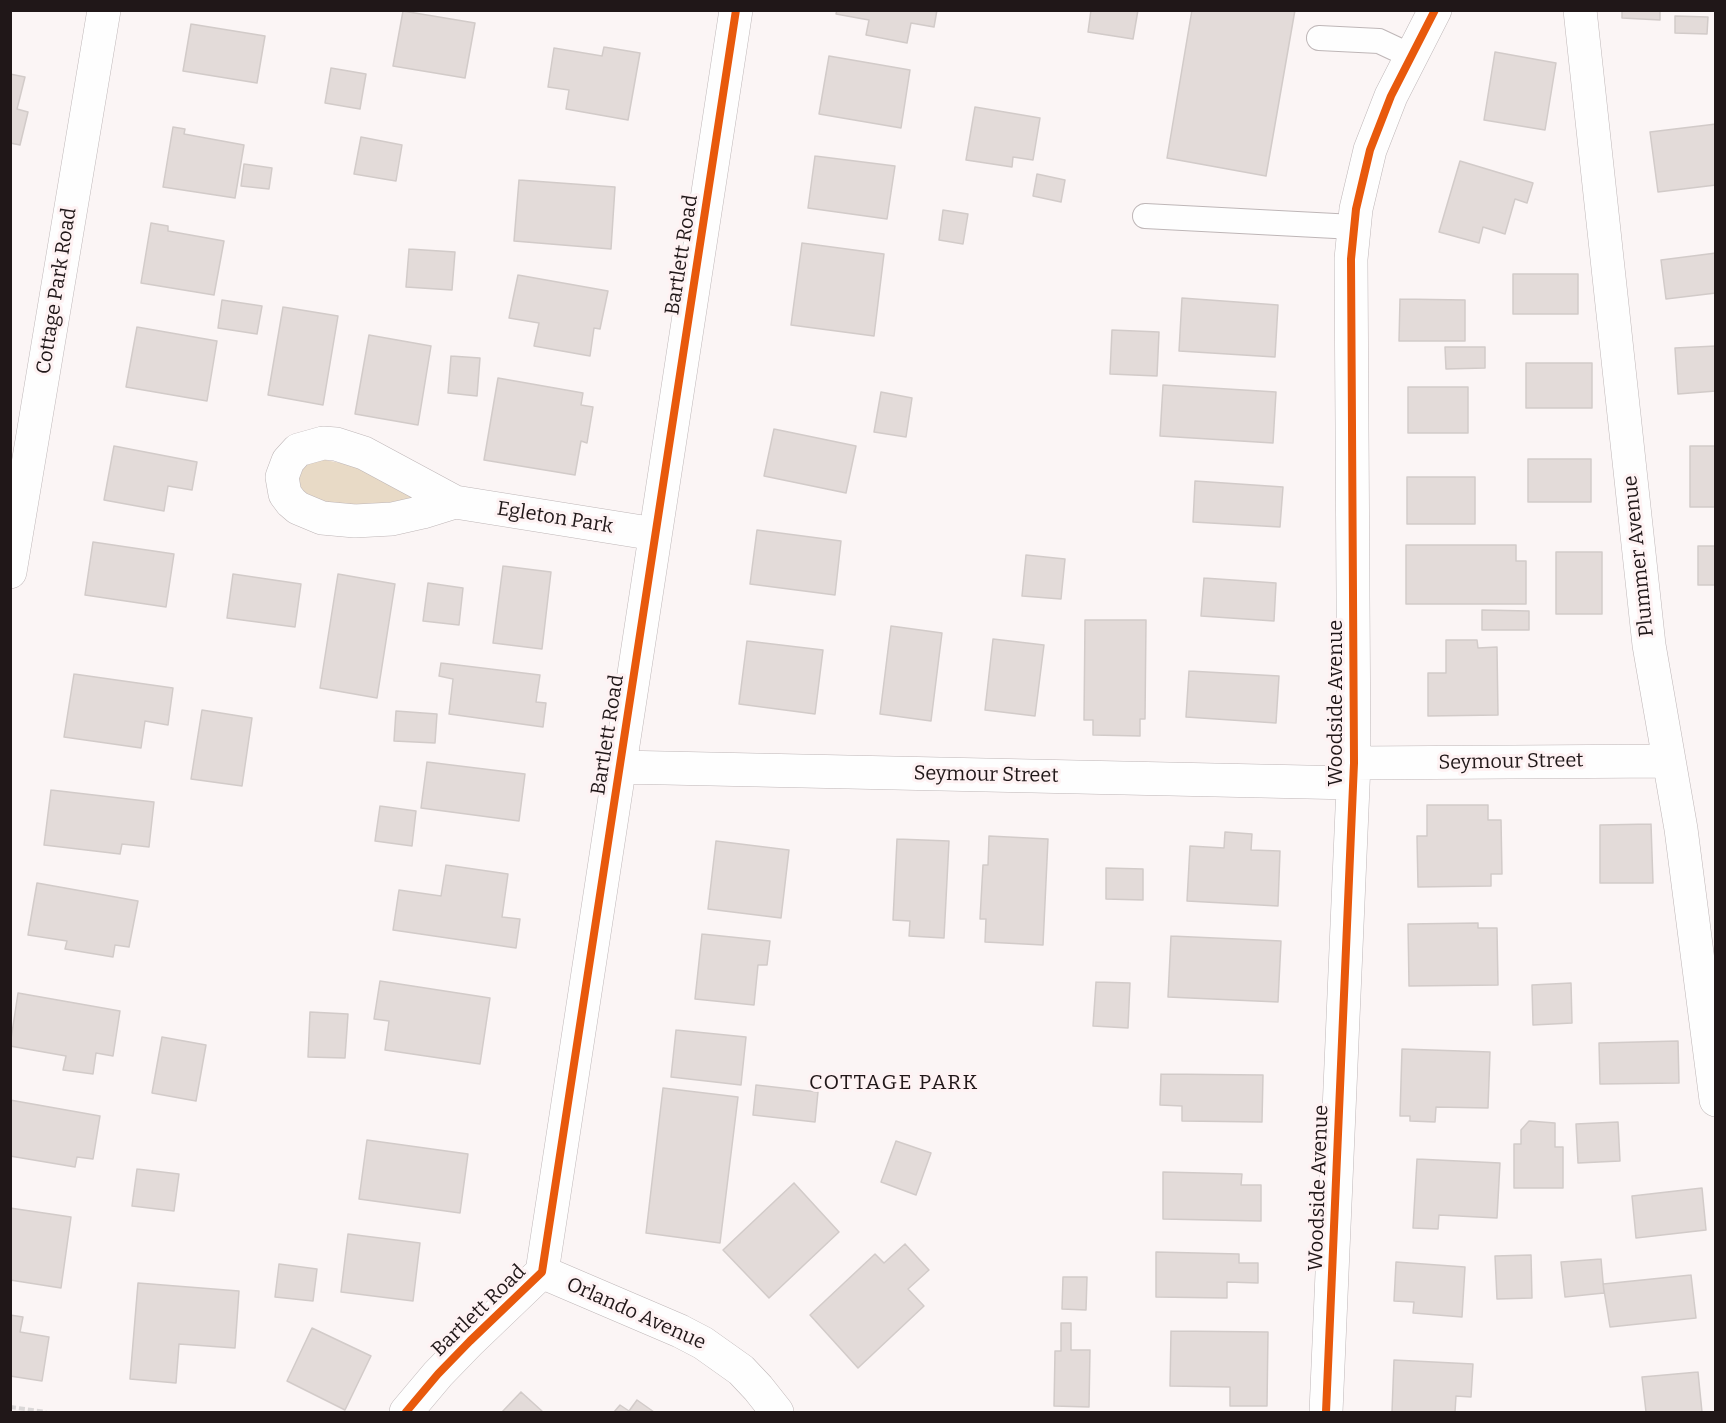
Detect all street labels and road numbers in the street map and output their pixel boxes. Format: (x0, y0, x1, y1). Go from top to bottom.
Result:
street label: Bartlett Road (661, 193, 703, 317)
street label: Cottage Park Road (32, 206, 82, 376)
street label: Plummer Avenue (1619, 474, 1659, 638)
street label: Egleton Park (495, 497, 615, 539)
street label: Woodside Avenue (1324, 620, 1348, 786)
street label: Bartlett Road (587, 673, 629, 797)
street label: Seymour Street (1438, 749, 1584, 775)
street label: Seymour Street (913, 762, 1059, 788)
street label: Woodside Avenue (1304, 1104, 1334, 1272)
street label: Bartlett Road (427, 1260, 531, 1362)
street label: Orlando Avenue (563, 1273, 709, 1355)

